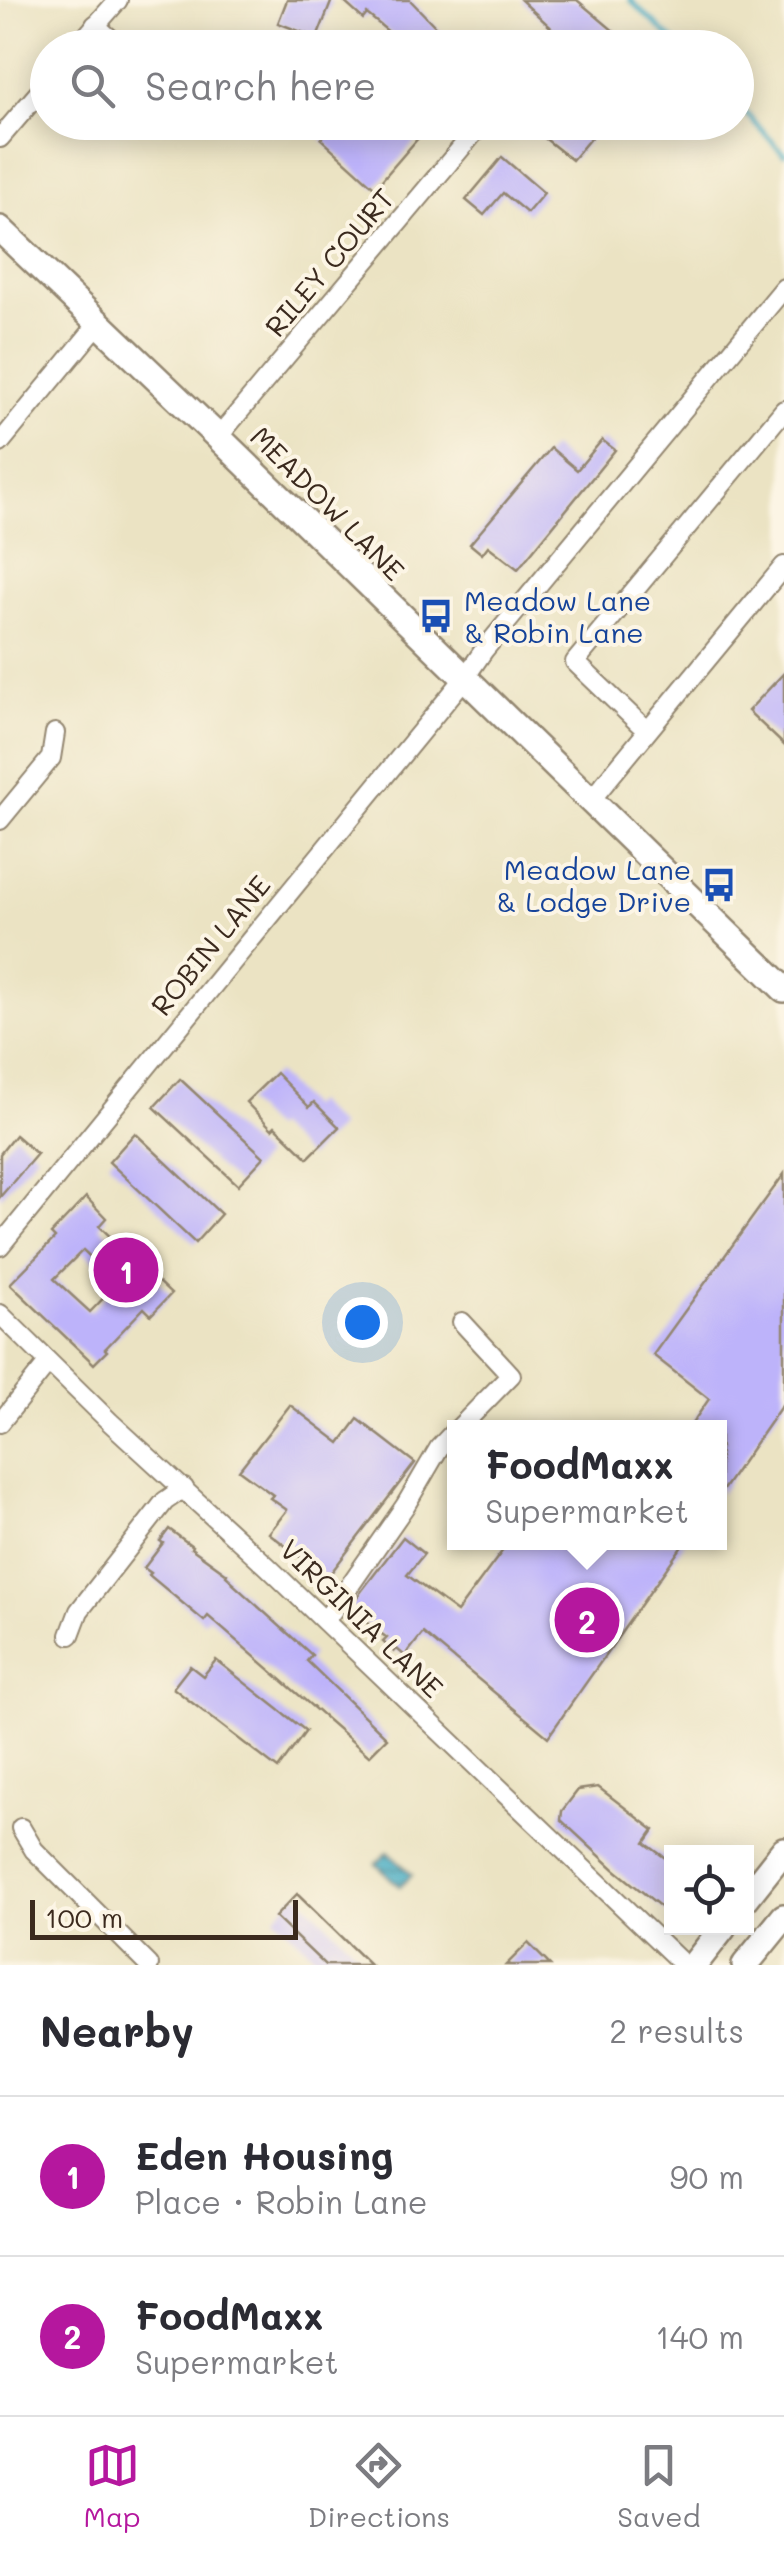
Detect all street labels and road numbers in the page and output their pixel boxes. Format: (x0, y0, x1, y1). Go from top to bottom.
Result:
street label: RILEY COURT (256, 180, 402, 344)
street label: MEADOW LANE (243, 418, 413, 588)
street label: ROBIN LANE (142, 868, 278, 1022)
street label: VIRGINIA LANE (273, 1531, 451, 1705)

